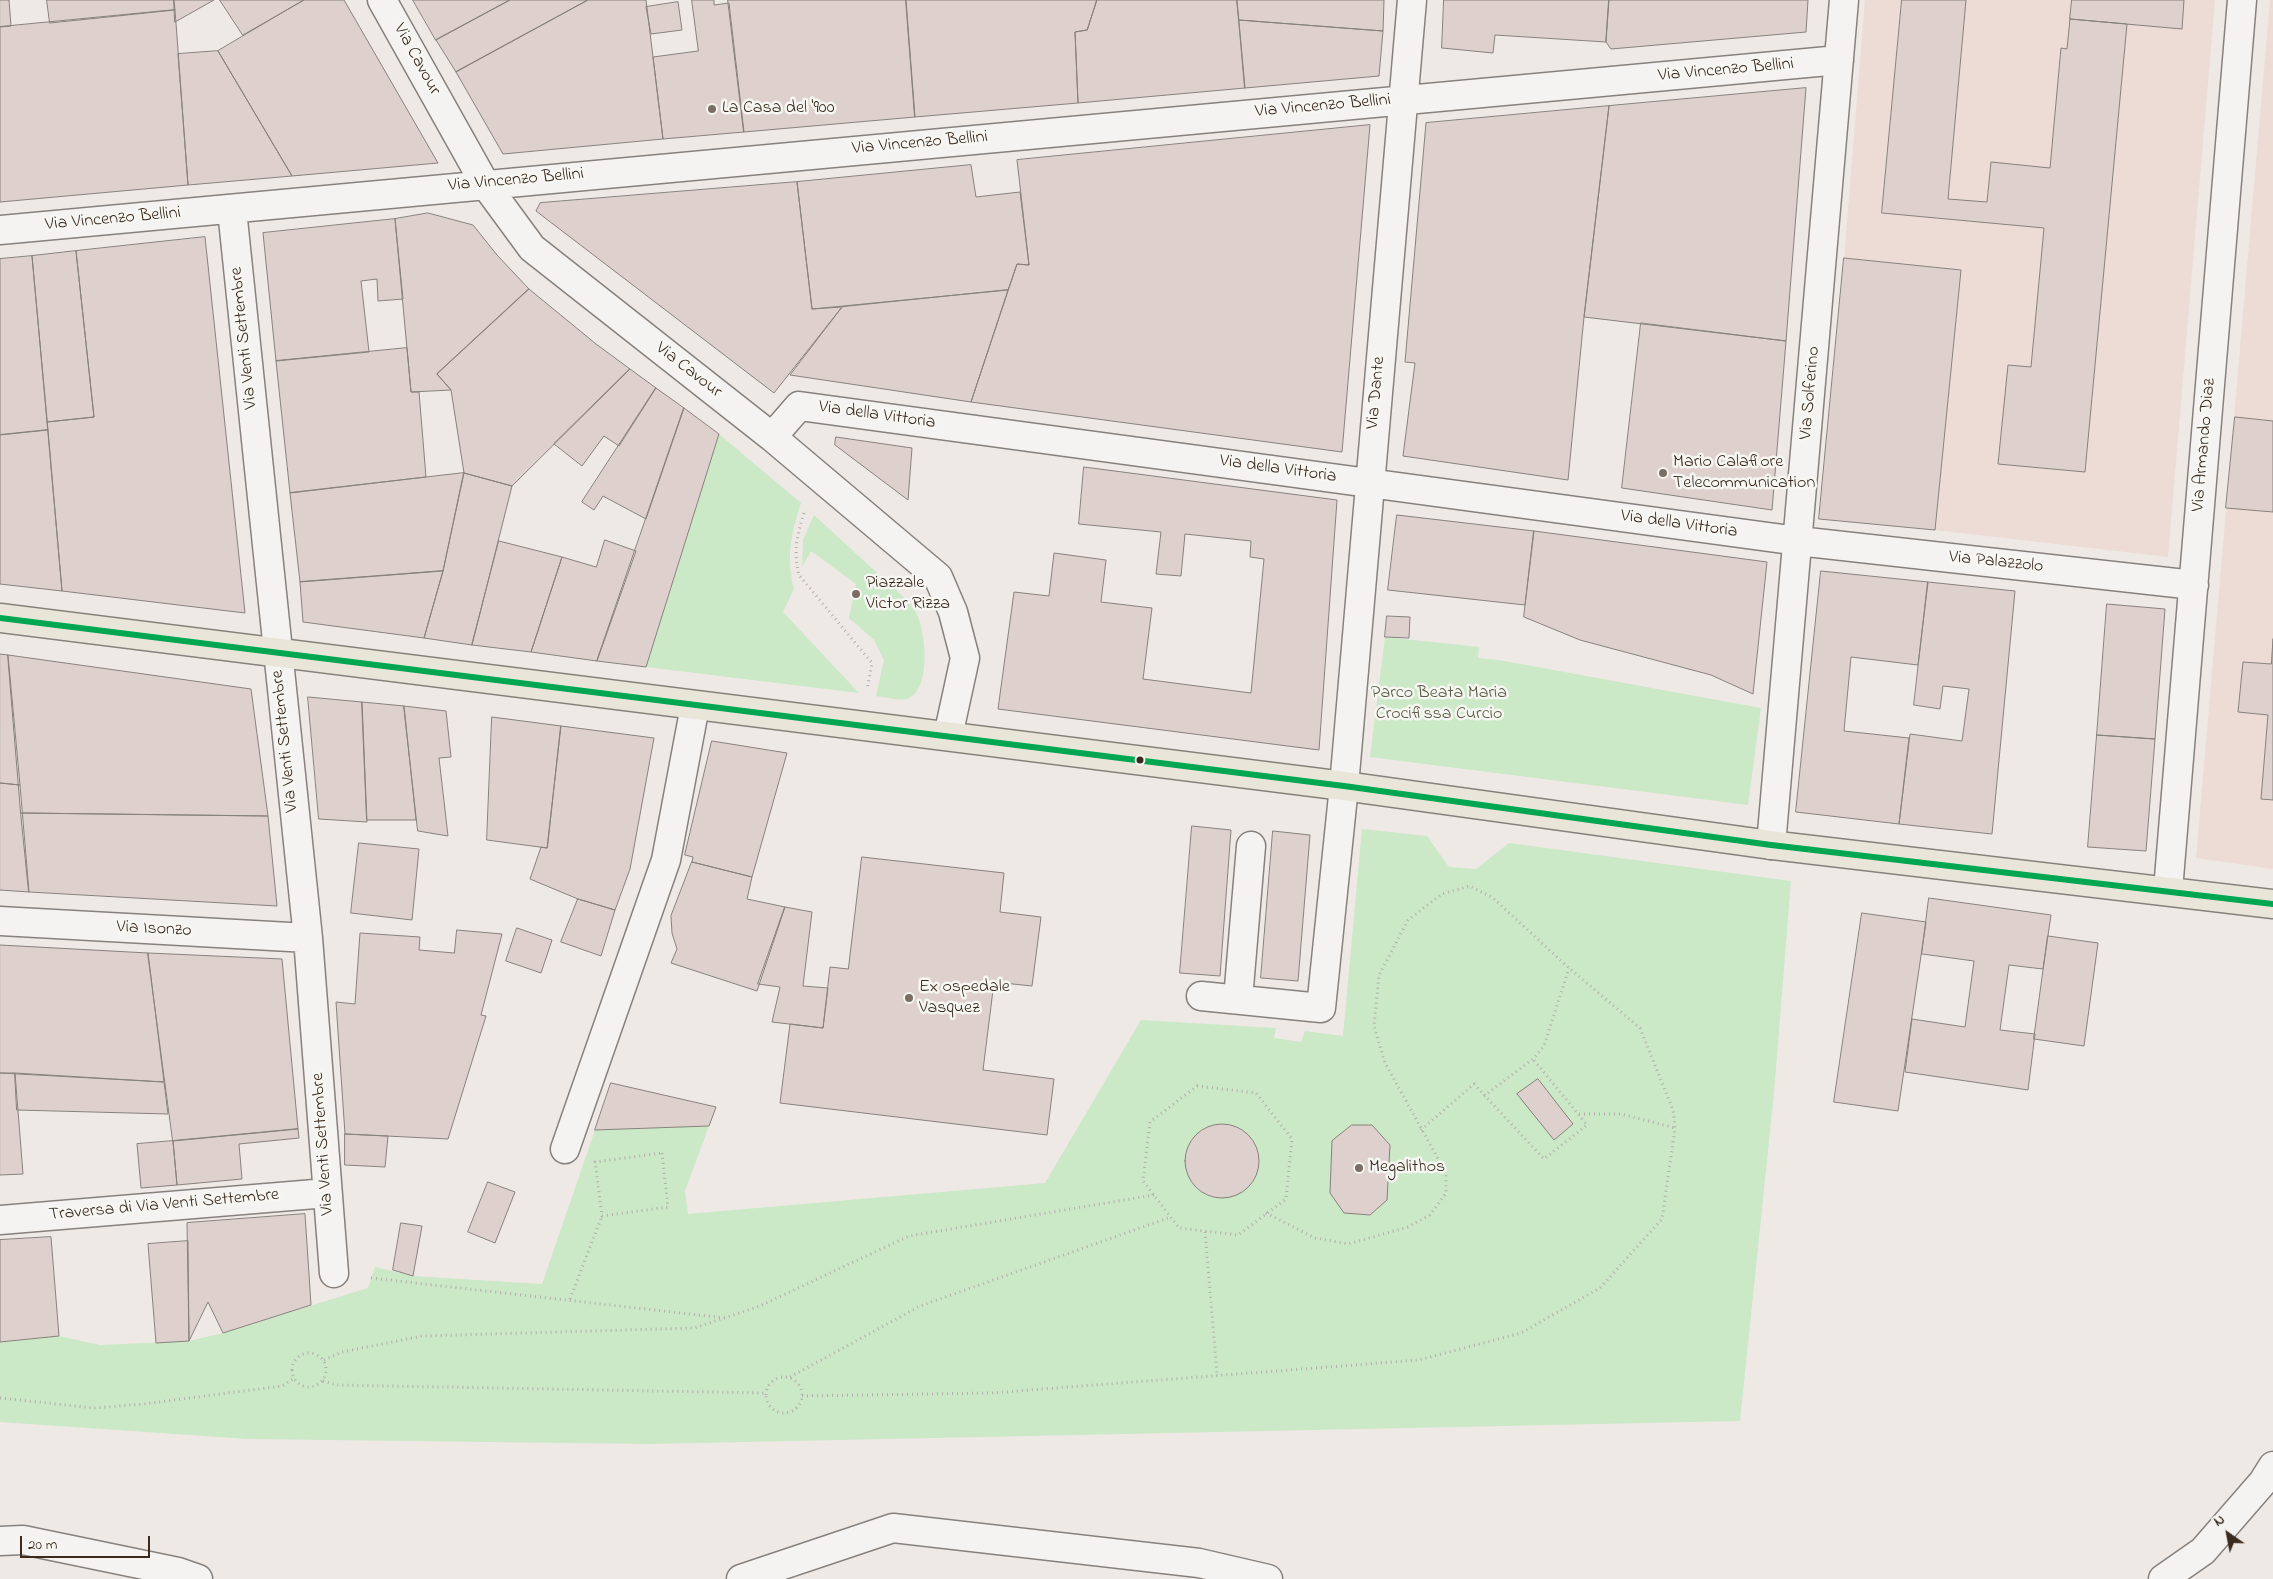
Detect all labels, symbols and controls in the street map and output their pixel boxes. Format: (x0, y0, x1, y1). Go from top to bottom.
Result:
street label: Via Cavour (388, 20, 444, 100)
street label: Via Vincenzo Bellini (1657, 54, 1795, 88)
street label: Via Vincenzo Bellini (1254, 90, 1392, 124)
place label: La Casa del '900 (722, 98, 834, 120)
marker: La Casa del '900 (706, 103, 718, 115)
street label: Via Vincenzo Bellini (851, 127, 989, 161)
street label: Via Vincenzo Bellini (447, 164, 585, 198)
street label: Via Vincenzo Bellini (44, 203, 182, 237)
street label: Via Venti Settembre (227, 266, 263, 410)
street label: Via Cavour (650, 338, 726, 404)
street label: Via Solferino (1796, 345, 1826, 441)
street label: Via Dante (1363, 356, 1391, 430)
street label: Via Armando Diaz (2188, 377, 2222, 513)
street label: Via della Vittoria (817, 397, 937, 435)
street label: Via della Vittoria (1218, 451, 1338, 489)
place label: Mario Calafiore Telecommunication (1673, 452, 1815, 494)
marker: Mario Calafiore Telecommunication (1657, 467, 1669, 479)
street label: Via della Vittoria (1619, 506, 1739, 544)
street label: Via Palazzolo (1948, 547, 2044, 579)
place label: Piazzale Victor Rizza (866, 573, 950, 616)
marker: Piazzale Victor Rizza (850, 588, 862, 600)
street label: Via Venti Settembre (268, 669, 304, 813)
park label: Parco Beata Maria Crocifissa Curcio (1371, 683, 1507, 726)
unlabelled marker (1135, 755, 1145, 765)
street label: Via Isonzo (116, 917, 192, 943)
place label: Ex ospedale Vasquez (919, 977, 1010, 1020)
marker: Ex ospedale Vasquez (903, 992, 915, 1004)
street label: Via Venti Settembre (308, 1072, 340, 1216)
place label: Megalithos (1369, 1157, 1445, 1179)
marker: Megalithos (1353, 1162, 1365, 1174)
street label: Traversa di Via Venti Settembre (48, 1185, 280, 1227)
north arrow (2203, 1509, 2253, 1559)
text: N (2210, 1510, 2229, 1532)
scale bar (22, 1526, 152, 1558)
text: 20 m (28, 1534, 57, 1556)

